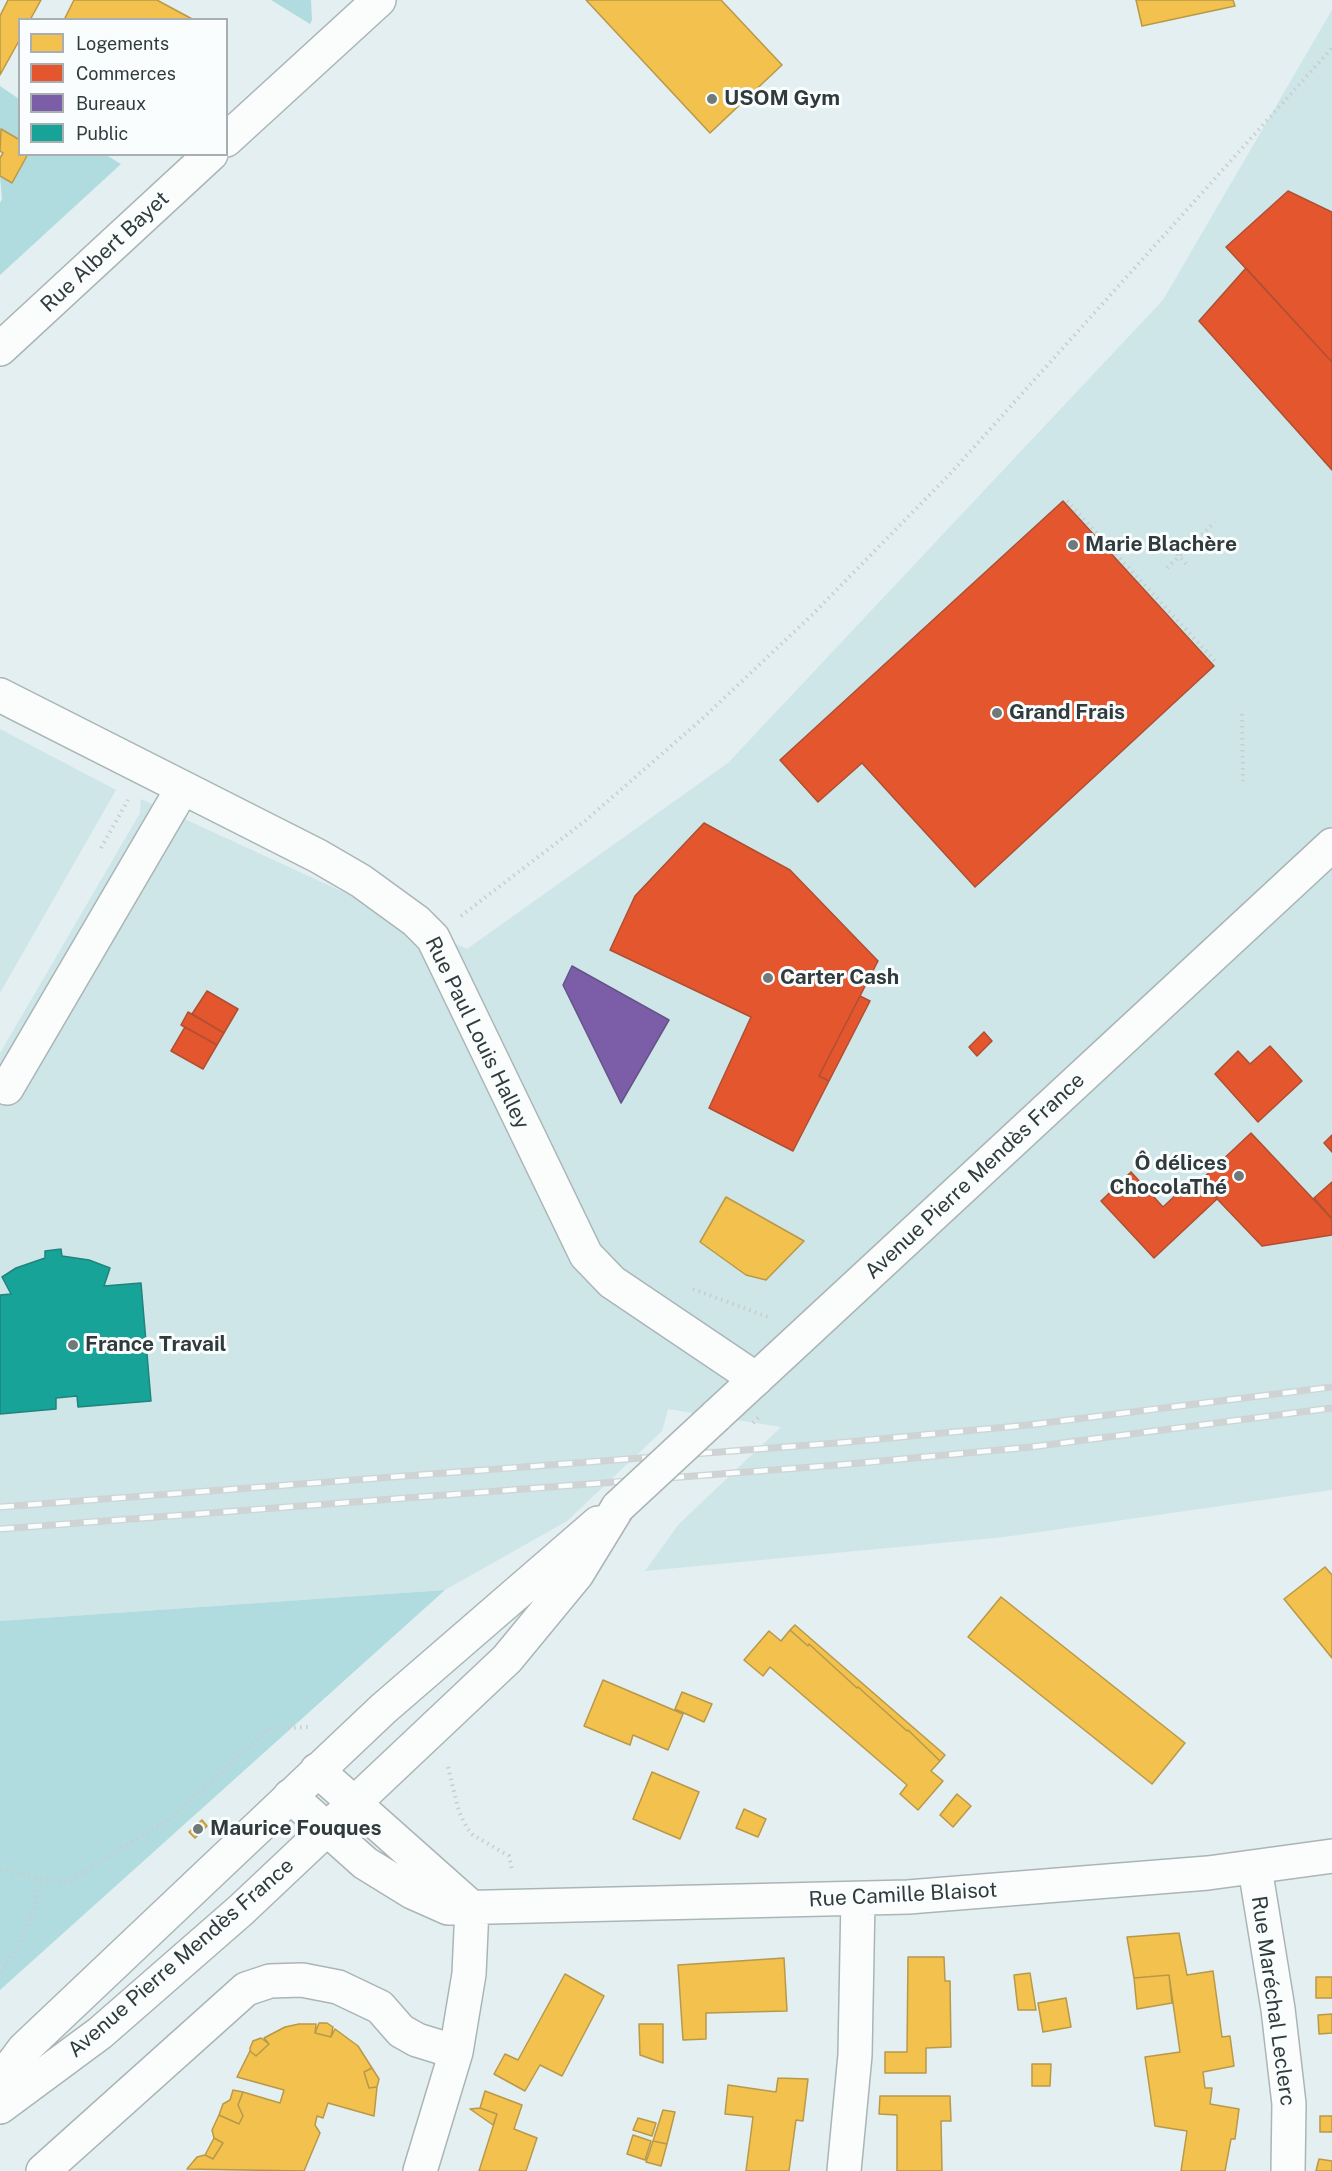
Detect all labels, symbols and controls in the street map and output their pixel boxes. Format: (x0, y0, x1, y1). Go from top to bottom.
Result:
legend (18, 18, 228, 156)
text: Logements (76, 33, 169, 54)
text: Commerces (76, 63, 176, 84)
place label: USOM Gym (724, 86, 840, 112)
marker: USOM Gym (705, 92, 719, 106)
text: Bureaux (76, 93, 146, 114)
text: Public (76, 123, 128, 144)
street label: Rue Albert Bayet (36, 186, 174, 318)
place label: Marie Blachère (1085, 532, 1237, 558)
marker: Marie Blachère (1066, 538, 1080, 552)
place label: Grand Frais (1009, 700, 1125, 726)
marker: Grand Frais (990, 706, 1004, 720)
street label: Rue Paul Louis Halley (419, 933, 535, 1133)
place label: Carter Cash (780, 965, 899, 991)
marker: Carter Cash (761, 971, 775, 985)
street label: Avenue Pierre Mendès France (860, 1068, 1090, 1284)
place label: Ô délices ChocolaThé (1110, 1151, 1227, 1201)
marker: Ô délices ChocolaThé (1232, 1169, 1246, 1183)
place label: France Travail (85, 1332, 226, 1358)
marker: France Travail (66, 1338, 80, 1352)
place label: Maurice Fouques (210, 1816, 382, 1842)
marker: Maurice Fouques (191, 1822, 205, 1836)
street label: Avenue Pierre Mendès France (63, 1853, 299, 2063)
street label: Rue Camille Blaisot (808, 1877, 998, 1913)
street label: Rue Maréchal Leclerc (1246, 1894, 1300, 2108)

